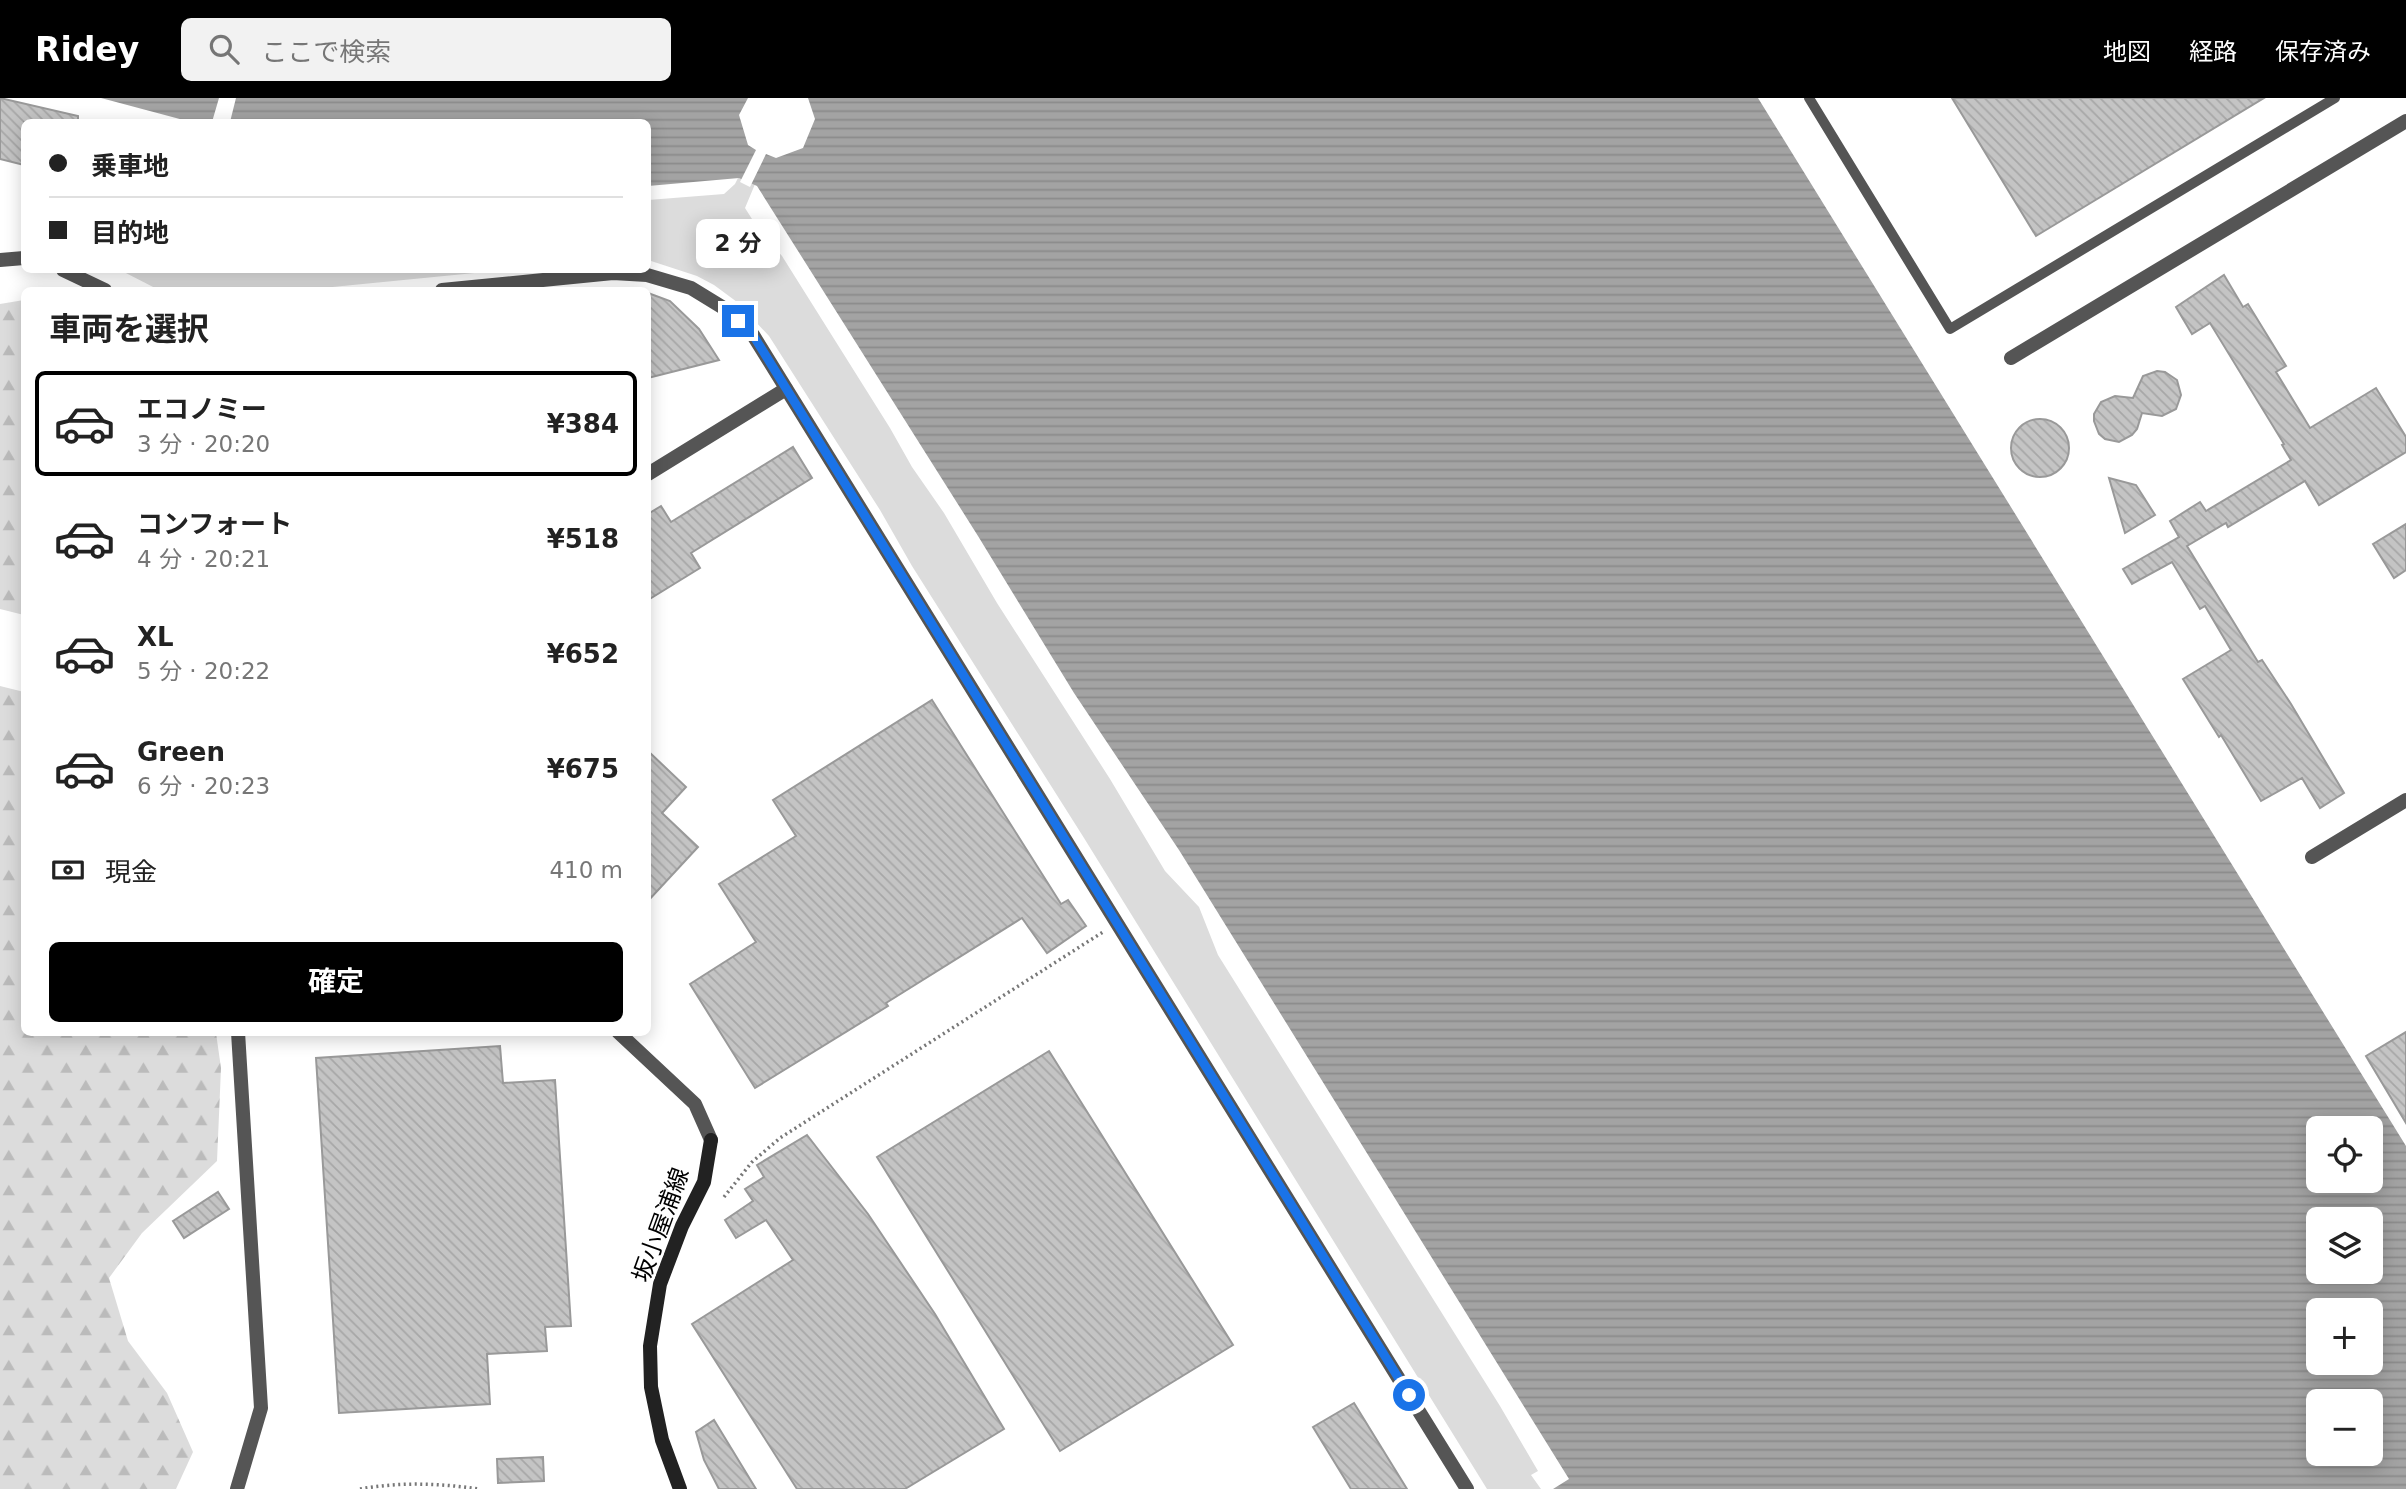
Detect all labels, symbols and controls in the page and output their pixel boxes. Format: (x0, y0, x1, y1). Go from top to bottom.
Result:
search box (181, 18, 671, 81)
text: Ridey (35, 30, 139, 69)
icon: search (205, 30, 243, 68)
text: ここで検索 (261, 37, 391, 67)
text: 地図 (2103, 38, 2151, 66)
text: 経路 (2189, 38, 2237, 66)
text: 保存済み (2275, 38, 2371, 66)
text: 乗車地 (91, 151, 169, 181)
text: 目的地 (91, 218, 169, 248)
callout: 2 分 (696, 220, 780, 268)
text: 2 分 (714, 230, 762, 256)
route end (722, 305, 754, 337)
text: 車両を選択 (49, 310, 209, 348)
icon: car (53, 392, 116, 455)
text: エコノミー (137, 394, 267, 424)
text: ¥384 (547, 409, 619, 439)
text: 3 分 · 20:20 (137, 431, 270, 457)
icon: car (53, 507, 116, 570)
text: コンフォート (137, 509, 292, 539)
text: ¥518 (547, 524, 619, 554)
text: 4 分 · 20:21 (137, 546, 270, 572)
icon: car (53, 622, 116, 685)
text: XL (137, 622, 174, 652)
text: ¥652 (547, 639, 619, 669)
text: 5 分 · 20:22 (137, 658, 270, 684)
icon: car (53, 737, 116, 800)
text: Green (137, 737, 225, 767)
text: ¥675 (547, 754, 619, 784)
text: 6 分 · 20:23 (137, 773, 270, 799)
icon: cash (49, 851, 87, 889)
text: 現金 (105, 857, 157, 887)
text: 410 m (549, 857, 623, 883)
button: 確定 (49, 942, 623, 1022)
map controls (2306, 1116, 2383, 1466)
button: locate (2306, 1116, 2383, 1193)
street label: 坂小屋浦線 (627, 1164, 695, 1286)
button: layers (2306, 1207, 2383, 1284)
button: + (2306, 1298, 2383, 1375)
route start (1393, 1379, 1425, 1411)
button: − (2306, 1389, 2383, 1466)

